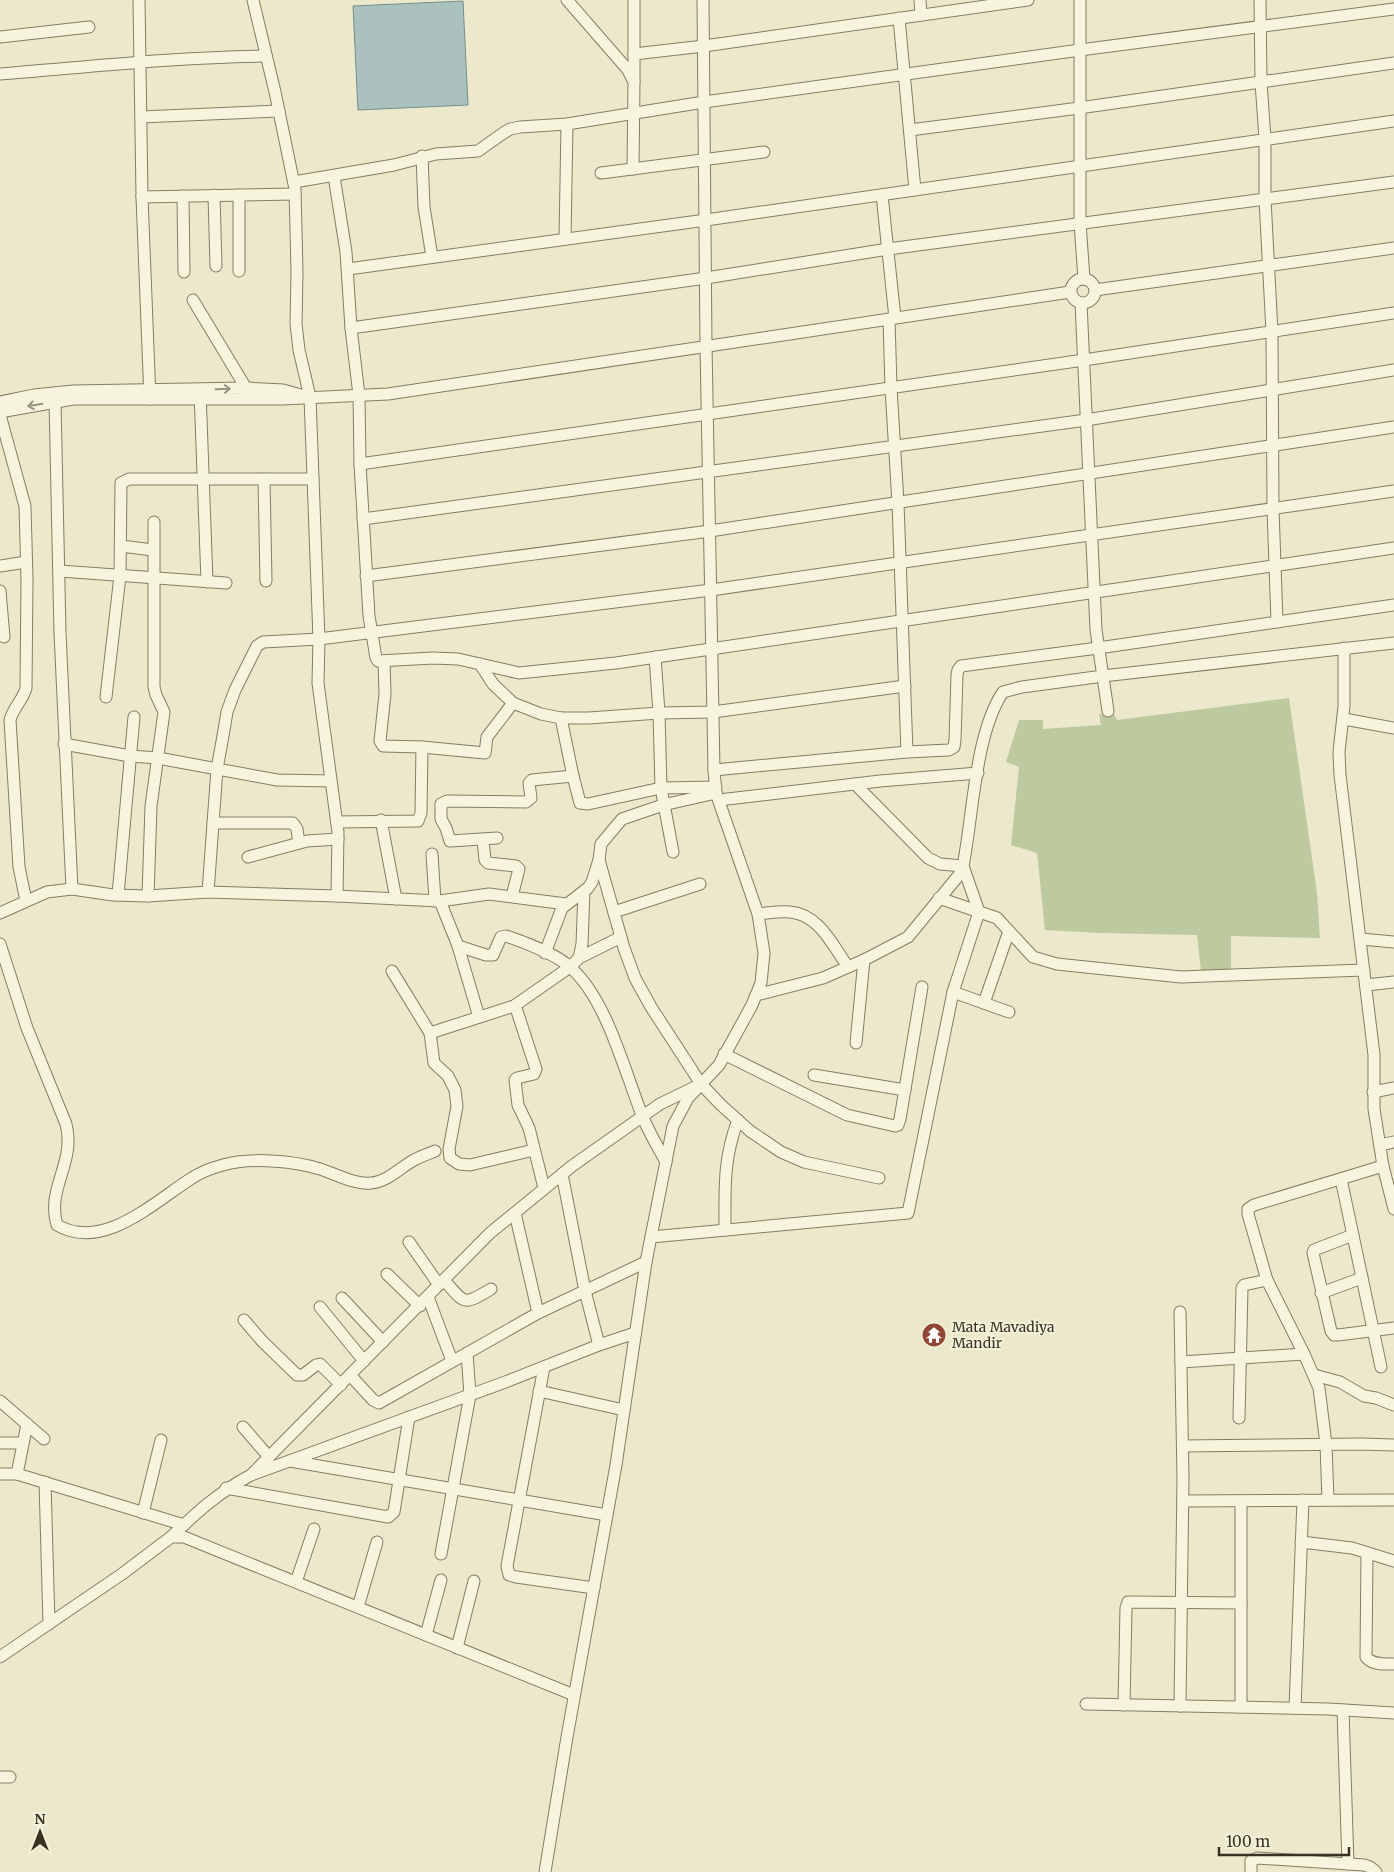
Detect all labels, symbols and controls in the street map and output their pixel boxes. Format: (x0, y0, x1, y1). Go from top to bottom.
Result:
one-way arrow (214, 384, 230, 394)
one-way arrow (27, 400, 43, 410)
place label: Mata Mavadiya Mandir (952, 1318, 1055, 1352)
temple icon: Mata Mavadiya Mandir (921, 1322, 947, 1348)
north arrow (15, 1807, 65, 1857)
text: N (34, 1810, 46, 1828)
scale bar (1219, 1824, 1349, 1856)
text: 100 m (1226, 1832, 1270, 1851)

